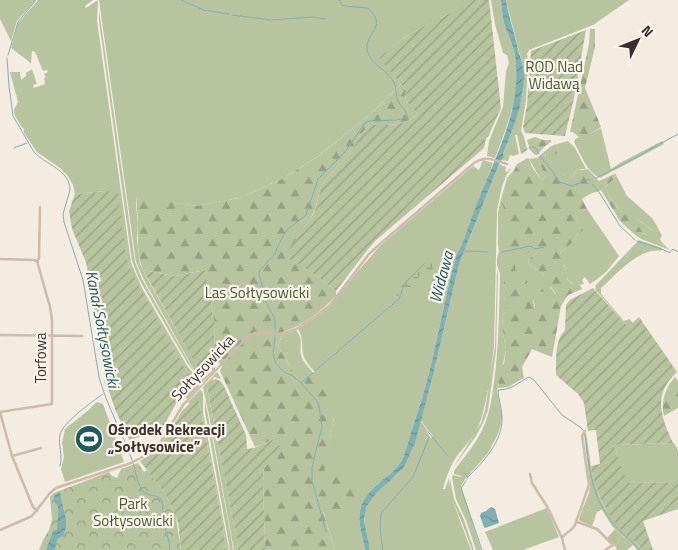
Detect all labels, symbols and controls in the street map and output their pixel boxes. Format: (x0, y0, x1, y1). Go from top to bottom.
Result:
north arrow (613, 15, 663, 65)
text: N (637, 20, 659, 42)
park label: ROD Nad Widawą (525, 55, 583, 95)
water label: Widawa (423, 248, 460, 305)
water label: Kanał Sołtysowicki (80, 268, 126, 391)
park label: Las Sołtysowicki (205, 281, 309, 304)
street label: Sołtysowicka (166, 329, 240, 406)
street label: Torfowa (29, 332, 52, 384)
place label: Ośrodek Rekreacji „Sołtysowice” (107, 418, 225, 458)
sports icon: Ośrodek Rekreacji „Sołtysowice” (74, 424, 104, 454)
park label: Park Sołtysowicki (93, 492, 173, 532)

